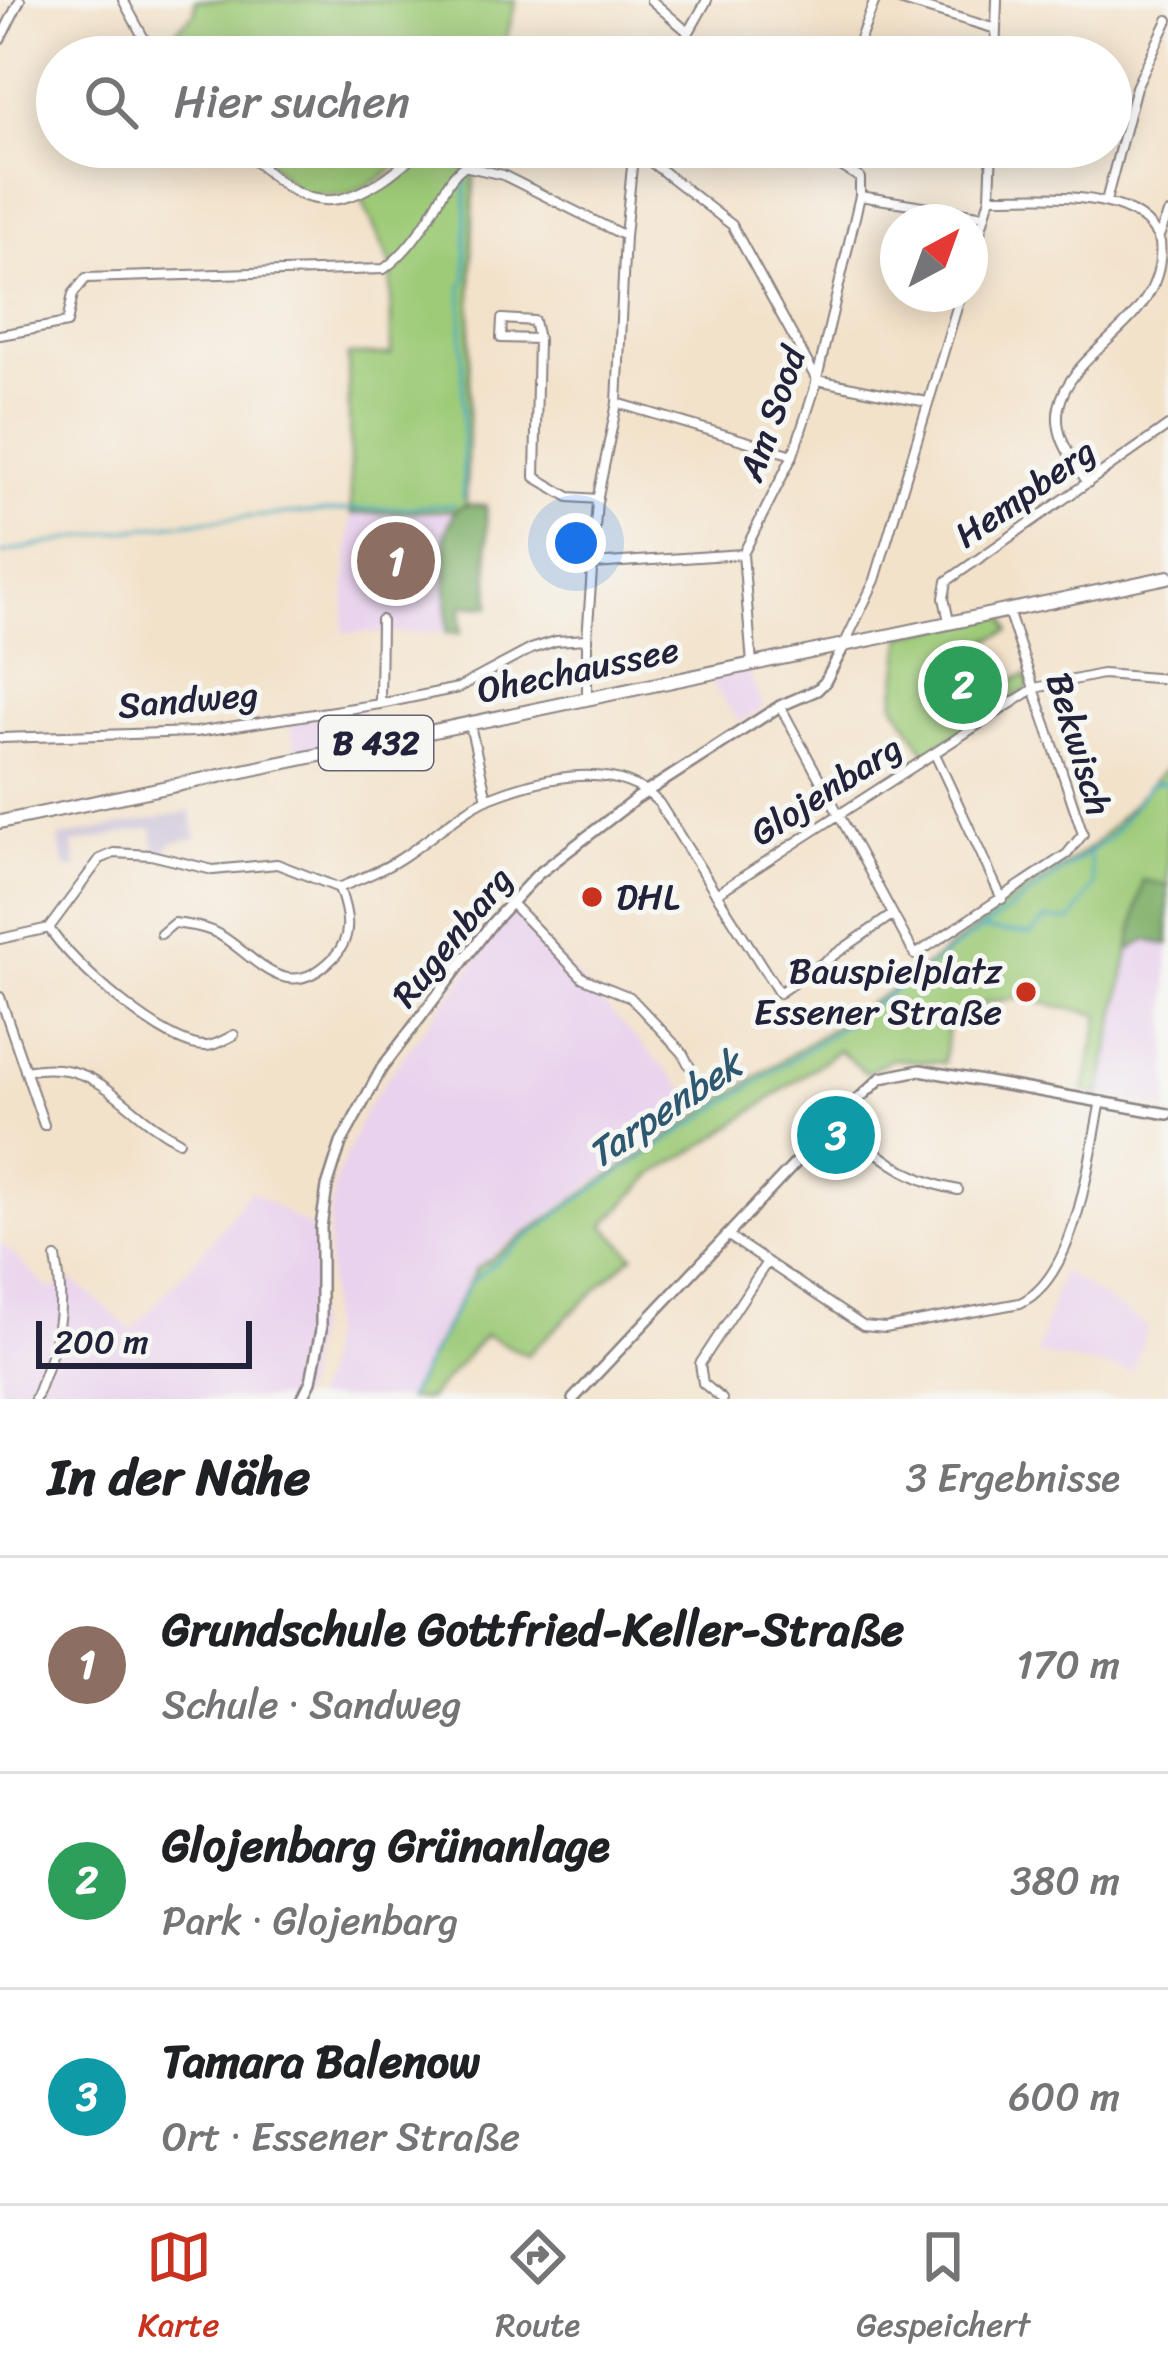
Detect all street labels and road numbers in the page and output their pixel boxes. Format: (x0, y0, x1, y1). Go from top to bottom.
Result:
street label: Am Sood (719, 336, 826, 491)
street label: Hempberg (941, 421, 1109, 565)
street label: Ohechaussee (471, 617, 685, 723)
street label: Sandweg (115, 662, 261, 738)
street label: Bekwisch (1027, 664, 1131, 824)
road number: B 432 (319, 716, 433, 770)
street label: Glojenbarg (737, 716, 915, 864)
street label: Rugenbarg (374, 852, 530, 1022)

